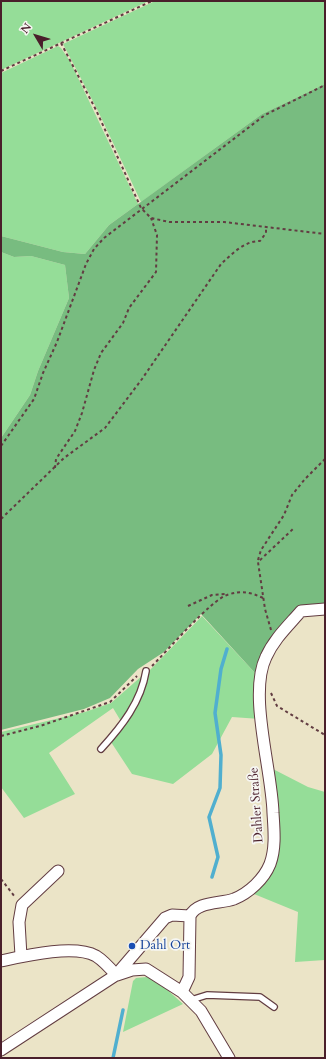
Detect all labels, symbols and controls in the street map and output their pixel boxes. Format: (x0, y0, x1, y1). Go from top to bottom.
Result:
north arrow (16, 16, 56, 56)
text: N (17, 20, 35, 37)
street label: Dahler Straße (247, 767, 267, 843)
place label: Dahl Ort (140, 938, 190, 954)
marker: Dahl Ort (127, 941, 137, 951)

